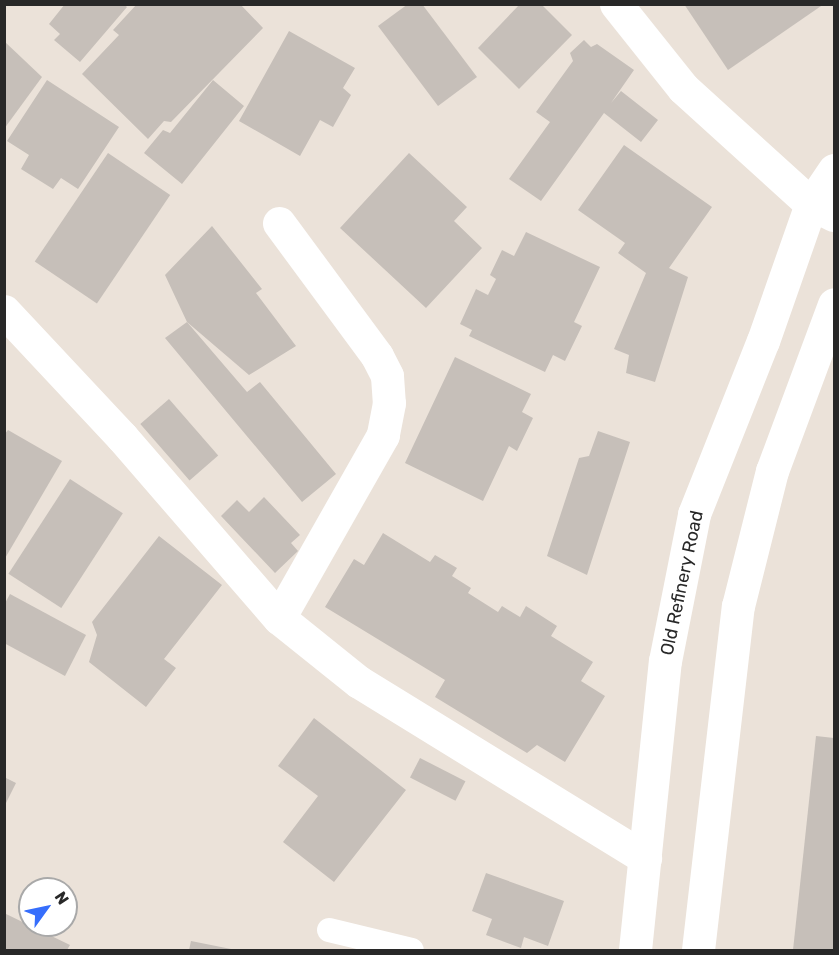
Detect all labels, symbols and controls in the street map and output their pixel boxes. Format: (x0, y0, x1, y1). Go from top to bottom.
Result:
street label: Old Refinery Road (656, 508, 708, 658)
north arrow (18, 877, 78, 937)
text: N (51, 888, 73, 908)

